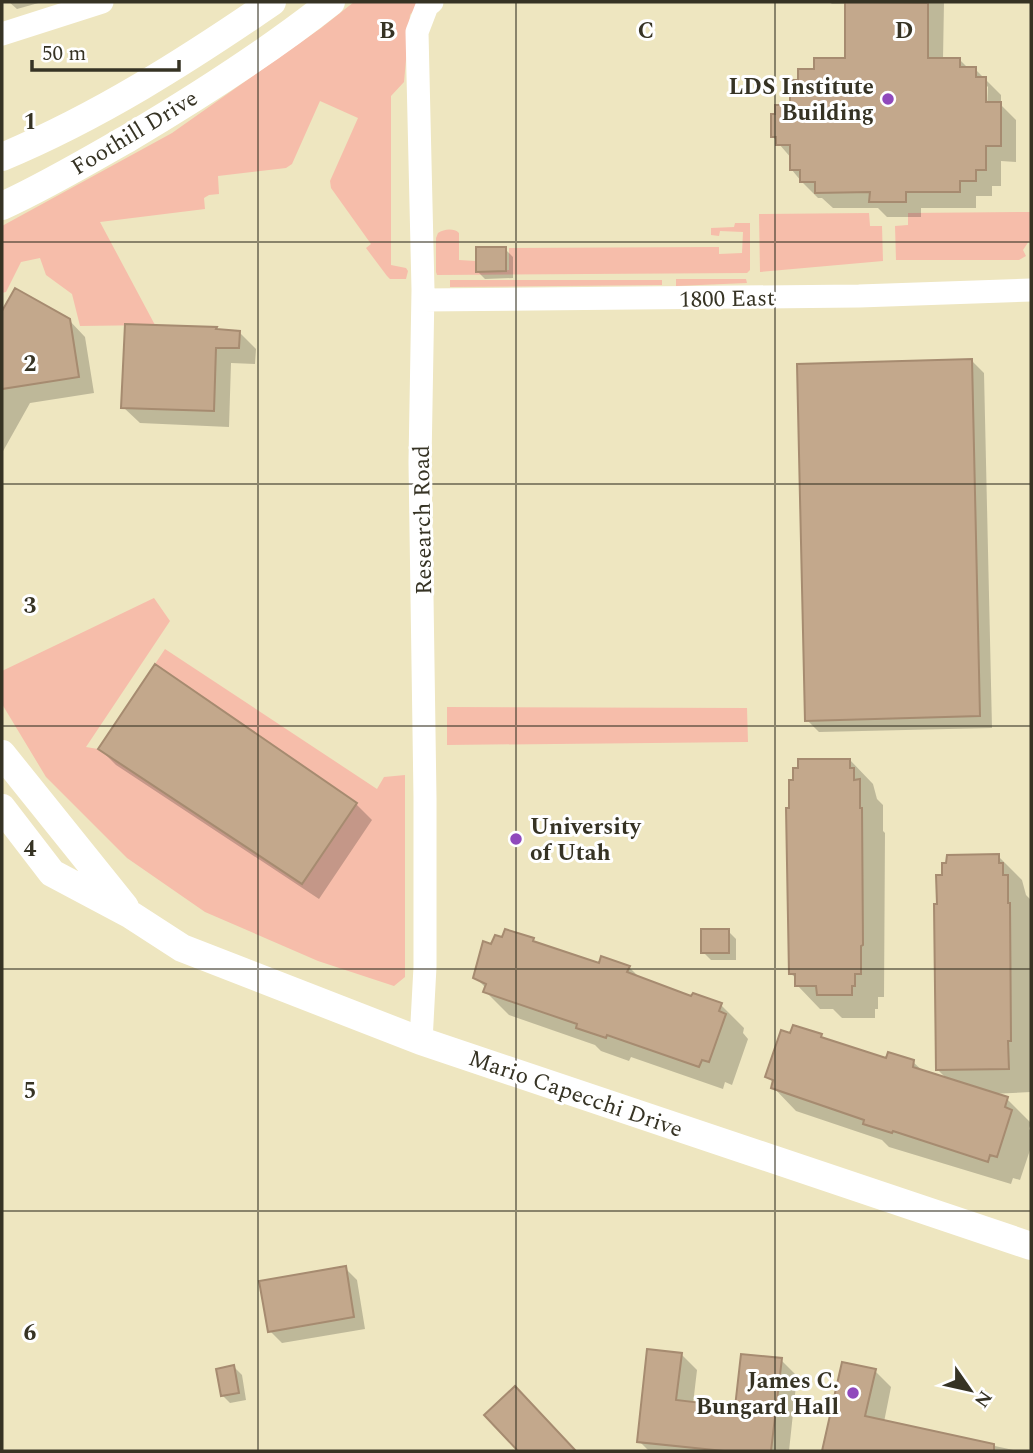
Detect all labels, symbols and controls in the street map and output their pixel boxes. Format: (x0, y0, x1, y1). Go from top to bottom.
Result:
text: B (379, 14, 395, 49)
text: C (638, 14, 654, 49)
text: D (895, 14, 913, 49)
scale bar (32, 28, 178, 72)
text: 50 m (42, 38, 86, 70)
place label: LDS Institute Building (728, 70, 874, 131)
street label: Foothill Drive (65, 82, 205, 185)
marker: LDS Institute Building (880, 91, 896, 107)
text: 1 (24, 105, 36, 140)
street label: 1800 East (679, 281, 775, 318)
text: 2 (24, 347, 37, 382)
street label: Research Road (405, 445, 442, 595)
text: 3 (24, 589, 37, 624)
place label: University of Utah (530, 810, 642, 871)
marker: University of Utah (508, 831, 524, 847)
text: 4 (24, 832, 37, 867)
street label: Mario Capecchi Drive (464, 1041, 687, 1148)
text: 5 (24, 1074, 36, 1109)
text: 6 (24, 1316, 37, 1351)
north arrow (935, 1355, 1005, 1425)
place label: James C. Bungard Hall (696, 1364, 839, 1425)
text: N (966, 1384, 999, 1413)
marker: James C. Bungard Hall (845, 1385, 861, 1401)

